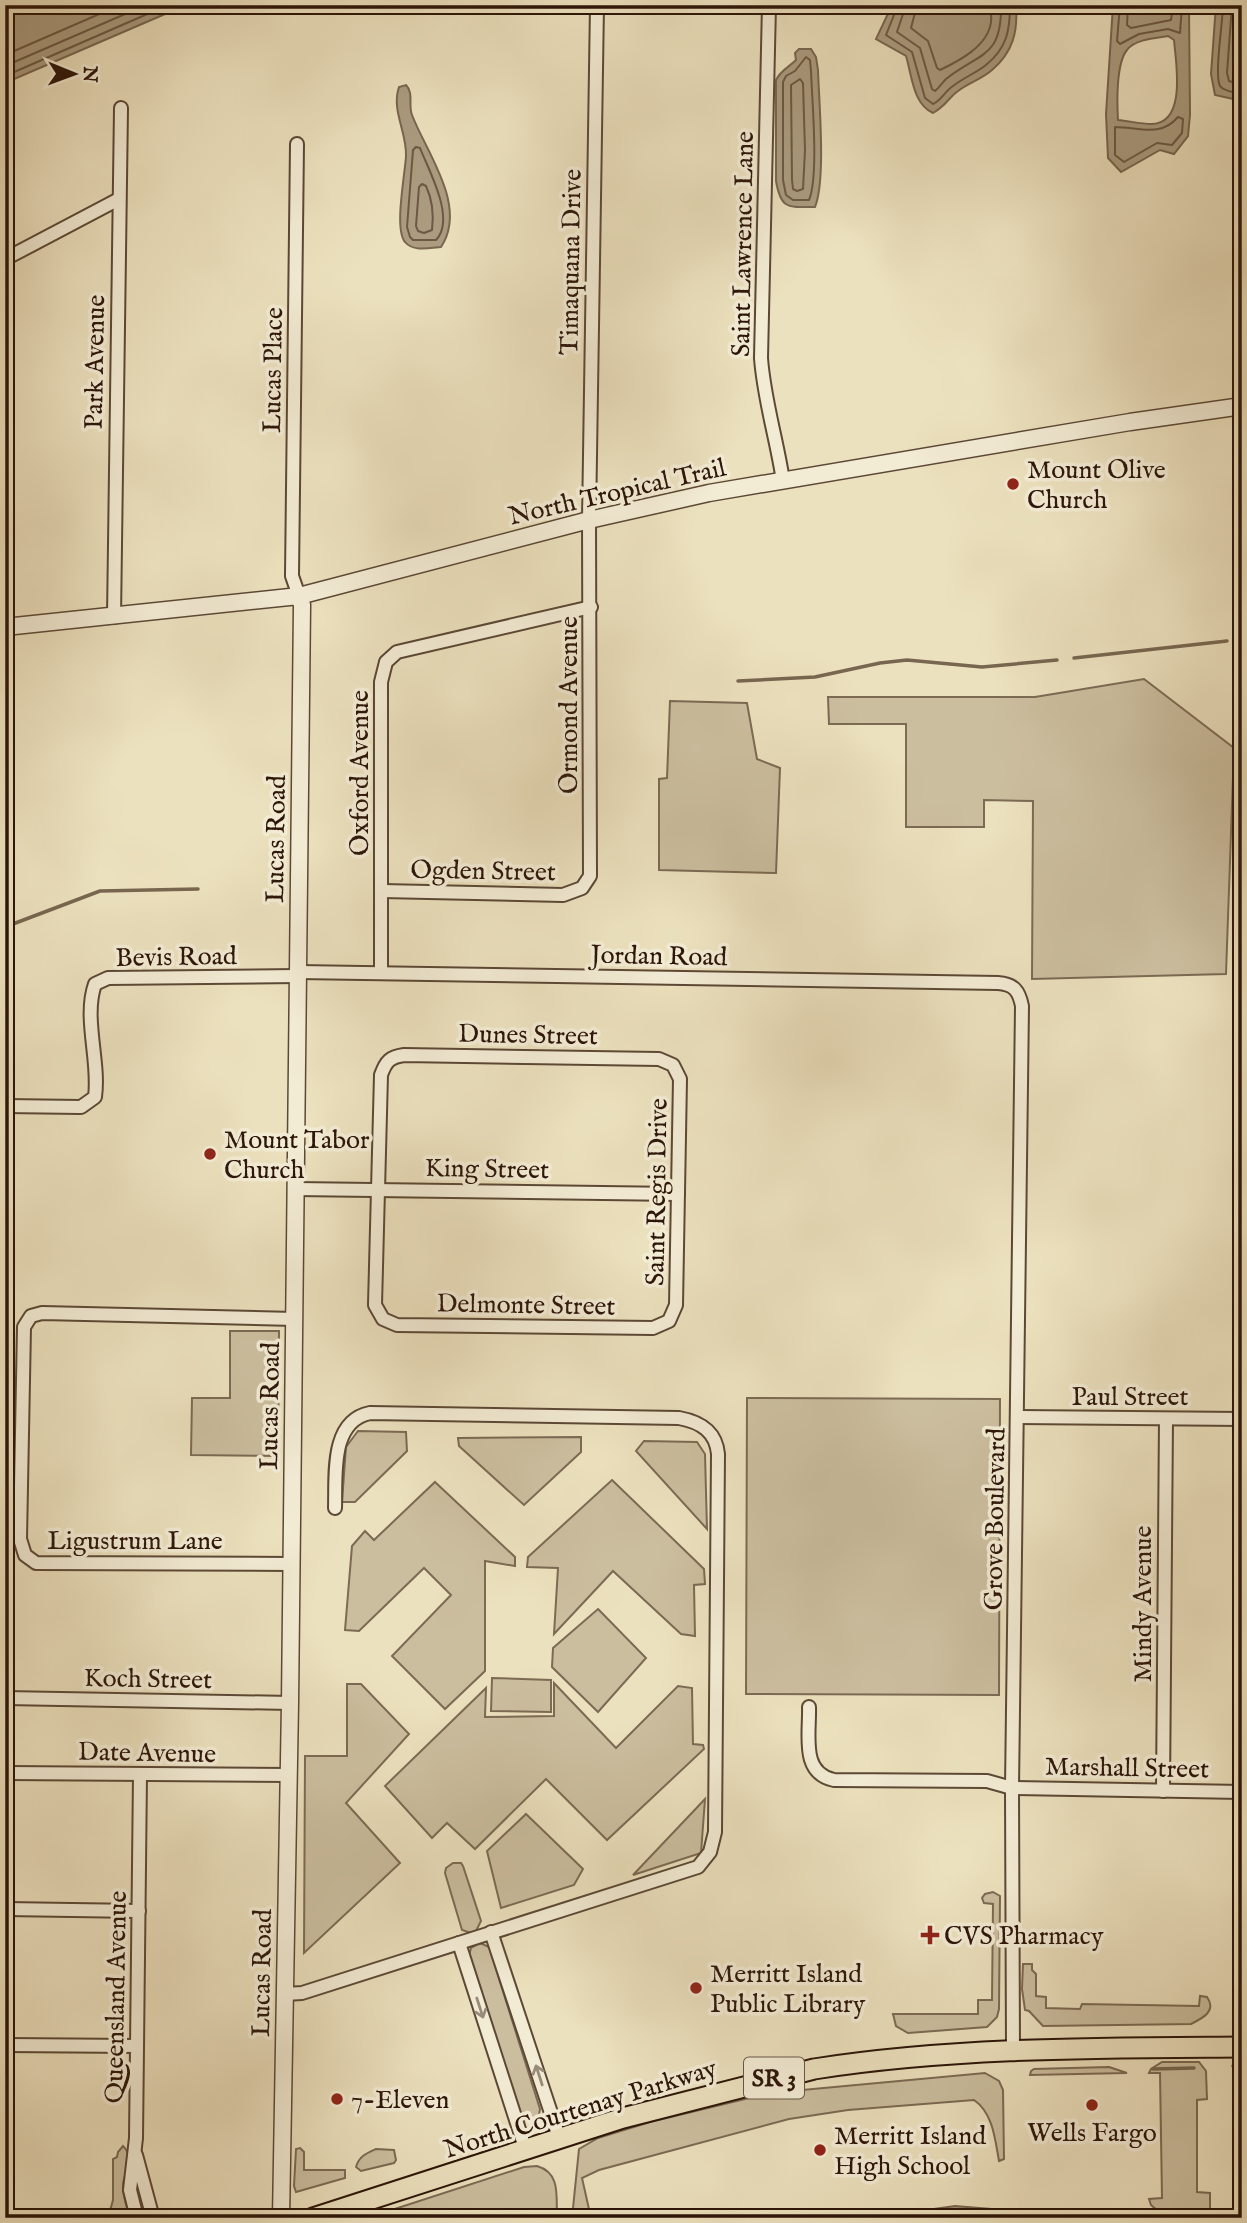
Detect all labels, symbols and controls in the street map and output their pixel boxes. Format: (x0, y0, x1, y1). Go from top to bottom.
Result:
north arrow (38, 38, 108, 108)
text: N (77, 65, 101, 83)
street label: Saint Lawrence Lane (725, 131, 762, 357)
street label: Timaquana Drive (553, 169, 590, 355)
street label: Park Avenue (78, 294, 113, 430)
street label: Lucas Place (256, 307, 291, 433)
street label: North Tropical Trail (505, 451, 730, 534)
place label: Mount Olive Church (1027, 454, 1166, 517)
marker: Mount Olive Church (1005, 476, 1021, 492)
street label: Ormond Avenue (553, 616, 586, 794)
street label: Oxford Avenue (344, 690, 377, 856)
street label: Lucas Road (259, 775, 294, 903)
street label: Ogden Street (410, 854, 556, 889)
street label: Jordan Road (587, 939, 728, 974)
street label: Bevis Road (115, 940, 237, 975)
street label: Dunes Street (458, 1018, 598, 1053)
street label: Saint Regis Drive (639, 1098, 676, 1286)
place label: Mount Tabor Church (224, 1124, 370, 1187)
marker: Mount Tabor Church (202, 1146, 218, 1162)
street label: King Street (425, 1152, 549, 1187)
street label: Delmonte Street (436, 1287, 616, 1324)
street label: Lucas Road (253, 1342, 288, 1470)
street label: Paul Street (1072, 1381, 1189, 1414)
street label: Grove Boulevard (977, 1427, 1014, 1611)
street label: Ligustrum Lane (47, 1525, 223, 1558)
street label: Mindy Avenue (1127, 1525, 1160, 1682)
street label: Koch Street (84, 1662, 212, 1697)
street label: Date Avenue (78, 1736, 216, 1771)
street label: Marshall Street (1045, 1751, 1209, 1786)
street label: Queensland Avenue (98, 1890, 135, 2104)
street label: Lucas Road (245, 1909, 280, 2037)
place label: CVS Pharmacy (944, 1920, 1104, 1953)
marker: CVS Pharmacy (922, 1927, 938, 1943)
place label: Merritt Island Public Library (710, 1958, 866, 2021)
marker: Merritt Island Public Library (688, 1980, 704, 1996)
one-way arrow (475, 1997, 488, 2019)
street label: North Courtenay Parkway (440, 2052, 721, 2167)
road number: SR 3 (744, 2057, 804, 2098)
one-way arrow (532, 2064, 545, 2086)
place label: 7-Eleven (351, 2084, 450, 2117)
marker: 7-Eleven (329, 2091, 345, 2107)
marker: Wells Fargo (1084, 2097, 1100, 2113)
place label: Wells Fargo (1027, 2117, 1157, 2150)
place label: Merritt Island High School (834, 2120, 986, 2183)
marker: Merritt Island High School (812, 2142, 828, 2158)

